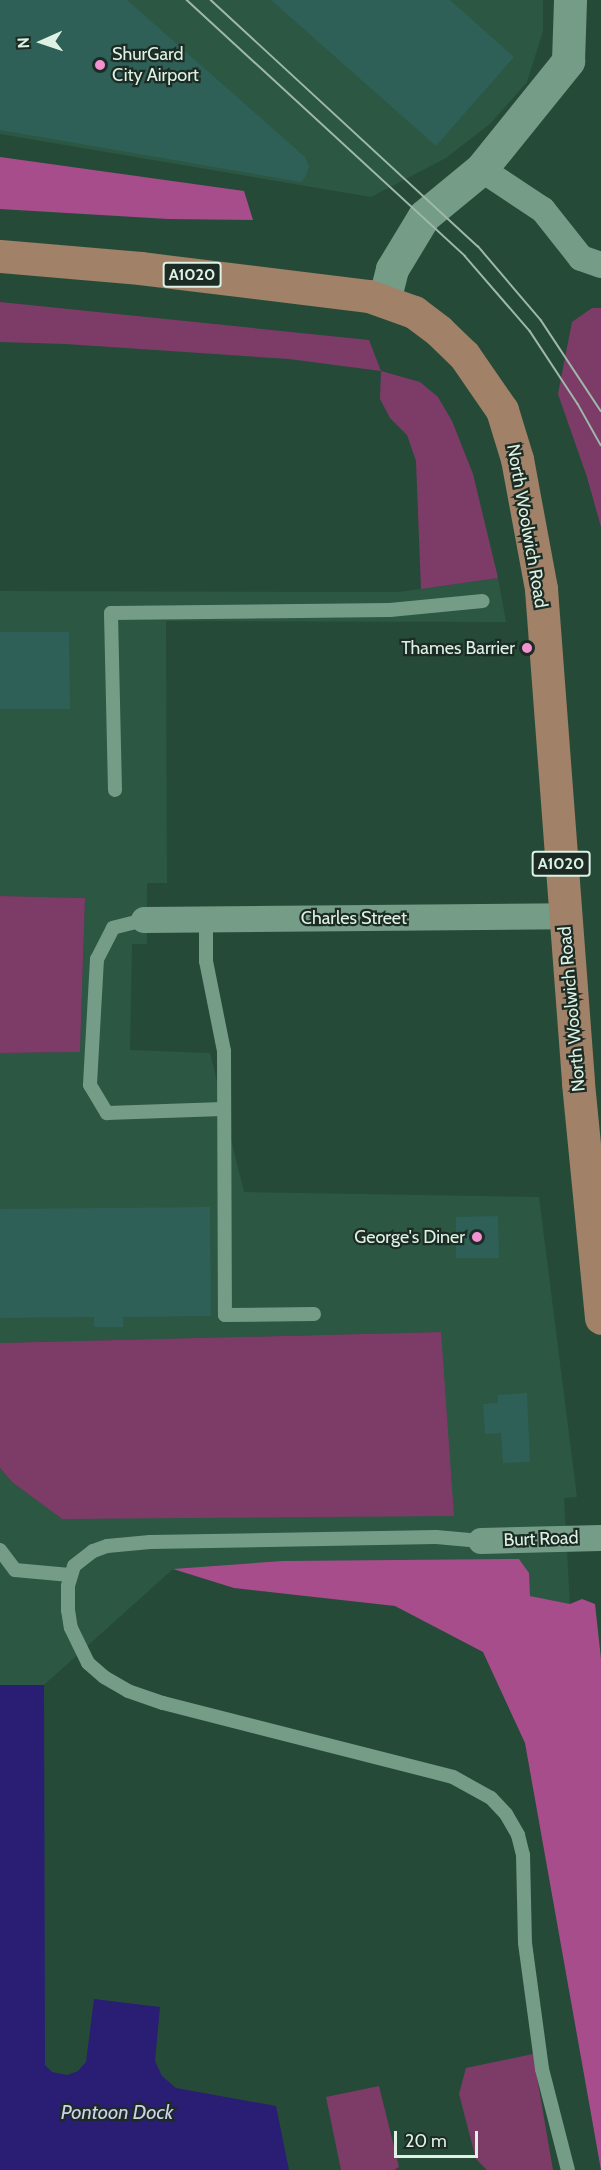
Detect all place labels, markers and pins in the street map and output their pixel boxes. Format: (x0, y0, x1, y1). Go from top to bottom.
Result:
place label: ShurGard City Airport (112, 44, 199, 86)
marker: ShurGard City Airport (93, 58, 107, 72)
place label: Thames Barrier (401, 637, 515, 659)
marker: Thames Barrier (520, 641, 534, 655)
place label: George's Diner (354, 1226, 465, 1248)
marker: George's Diner (470, 1230, 484, 1244)

